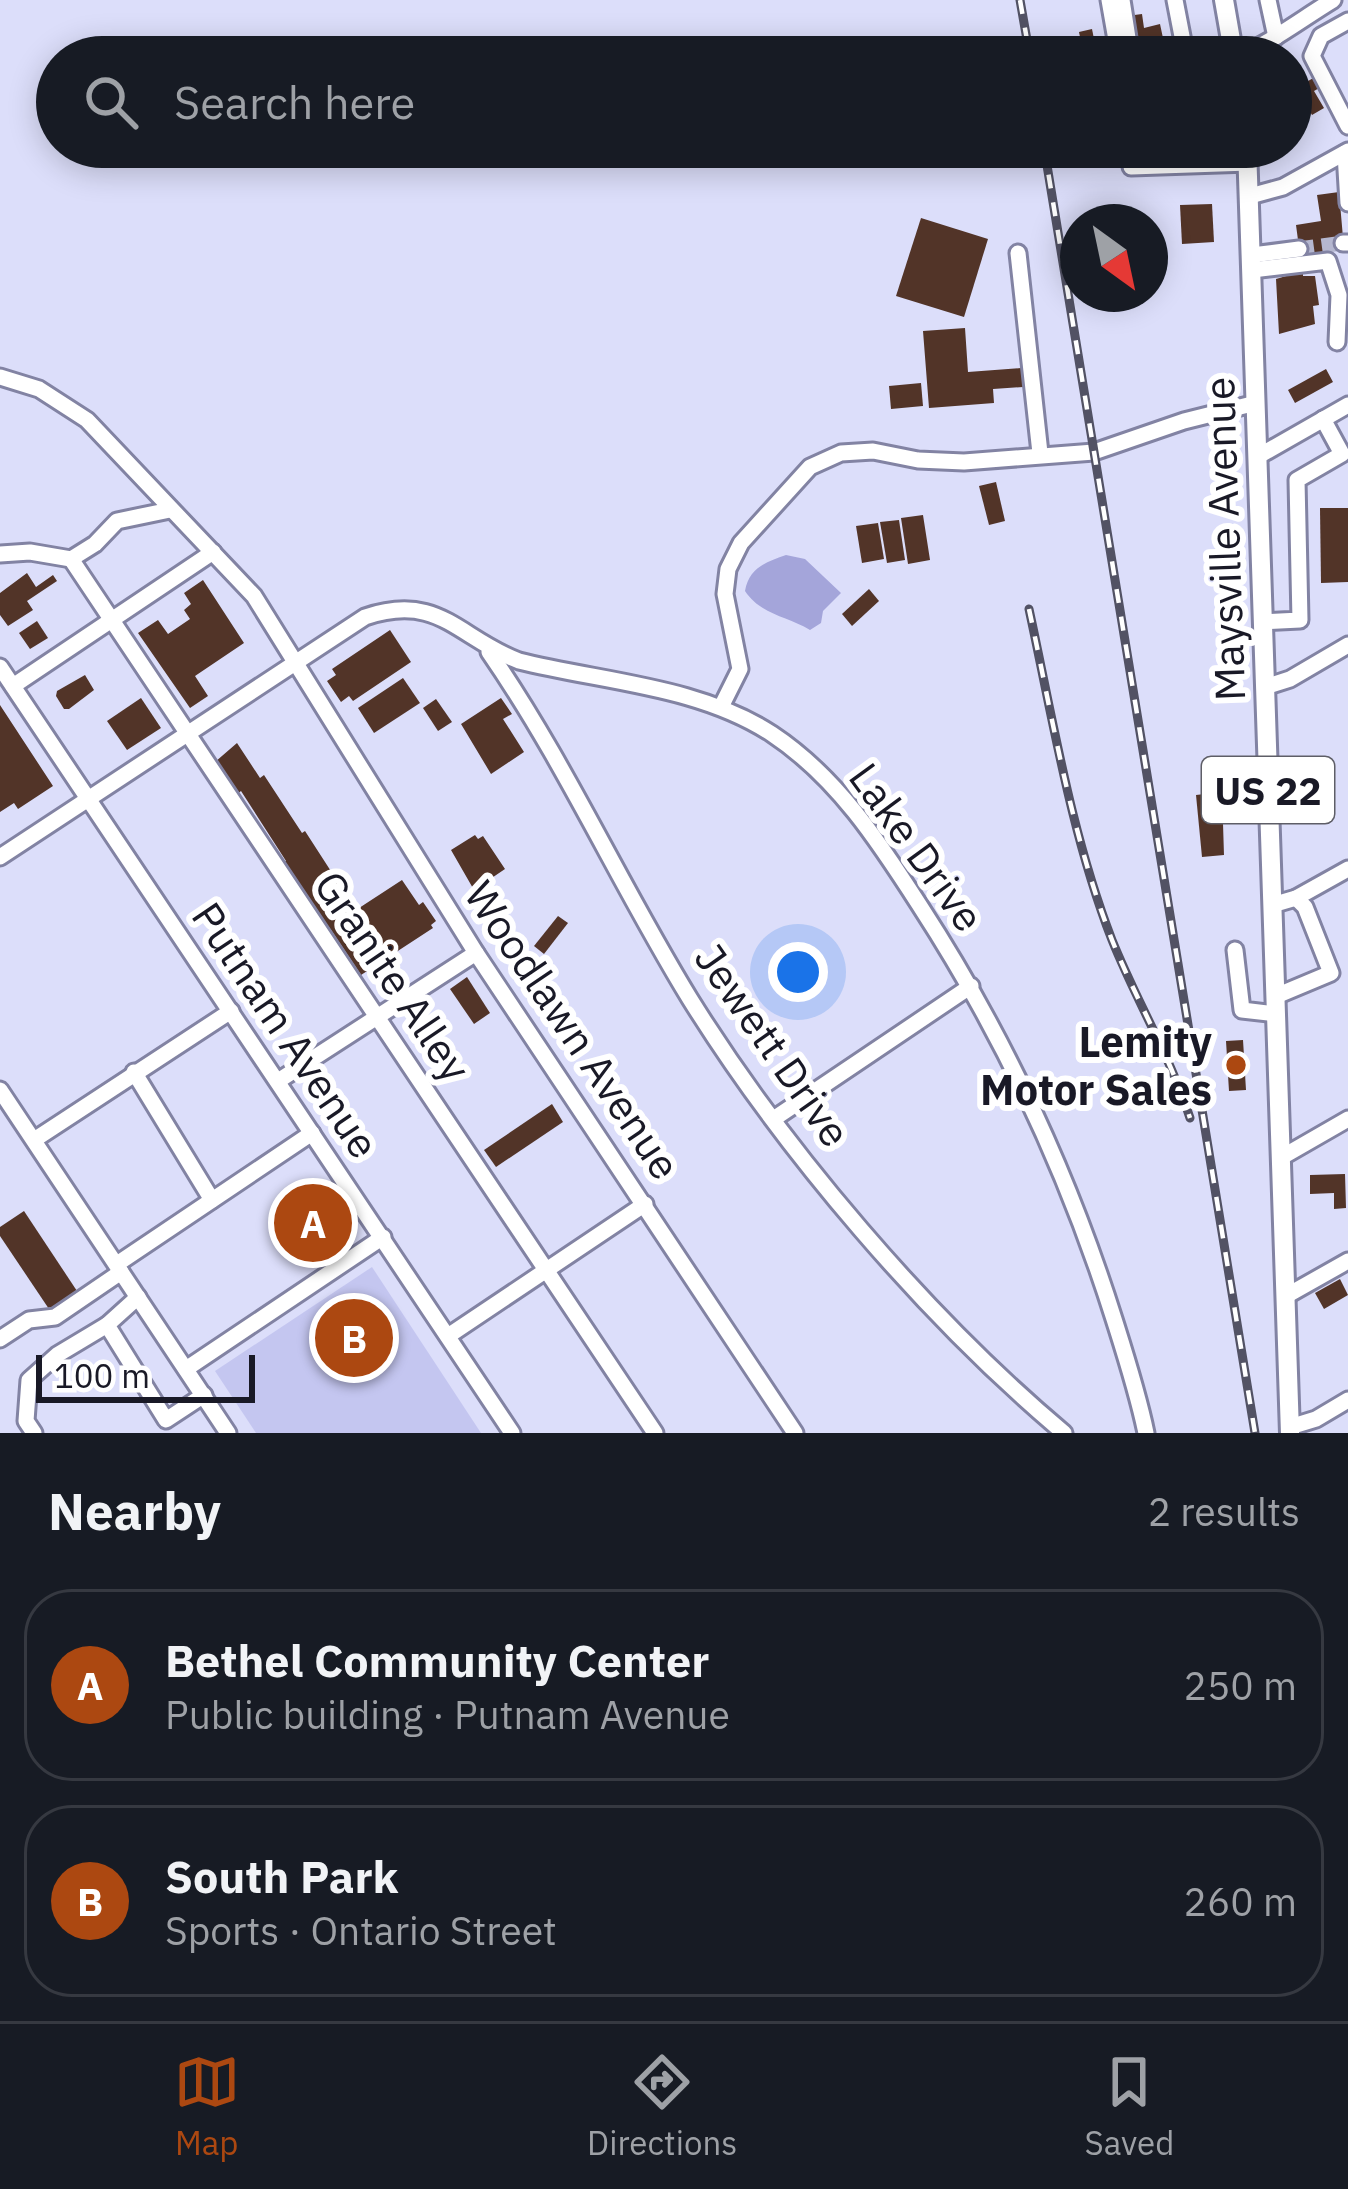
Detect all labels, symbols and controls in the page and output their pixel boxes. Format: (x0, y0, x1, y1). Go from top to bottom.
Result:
search box (36, 36, 1312, 168)
icon: search (78, 69, 144, 135)
text: Search here (174, 73, 415, 131)
north arrow (1060, 204, 1168, 312)
street label: Maysville Avenue (1191, 376, 1257, 702)
street label: Lake Drive (837, 752, 997, 942)
road number: US 22 (1202, 757, 1334, 823)
street label: Granite Alley (302, 860, 484, 1092)
street label: Woodlawn Avenue (453, 870, 693, 1190)
street label: Putnam Avenue (180, 891, 392, 1169)
street label: Jewett Drive (683, 933, 863, 1157)
your location (768, 942, 828, 1002)
place label: Lemity Motor Sales (980, 1014, 1213, 1117)
marker: Lemity Motor Sales (1223, 1052, 1249, 1078)
pin: A (274, 1178, 352, 1268)
pin: B (315, 1293, 393, 1383)
scale bar (36, 1349, 255, 1402)
text: 100 m (54, 1354, 150, 1397)
text: Nearby (48, 1478, 221, 1544)
text: 2 results (1148, 1486, 1300, 1537)
text: Bethel Community Center (165, 1631, 709, 1689)
text: A (77, 1660, 103, 1711)
text: 250 m (1184, 1660, 1297, 1711)
text: Public building · Putnam Avenue (165, 1689, 730, 1740)
text: South Park (165, 1847, 399, 1905)
text: B (77, 1876, 103, 1927)
text: 260 m (1184, 1876, 1297, 1927)
text: Sports · Ontario Street (165, 1905, 557, 1956)
tab: Map (174, 2049, 240, 2164)
tab: Directions (587, 2049, 737, 2164)
tab: Saved (1085, 2049, 1174, 2164)

